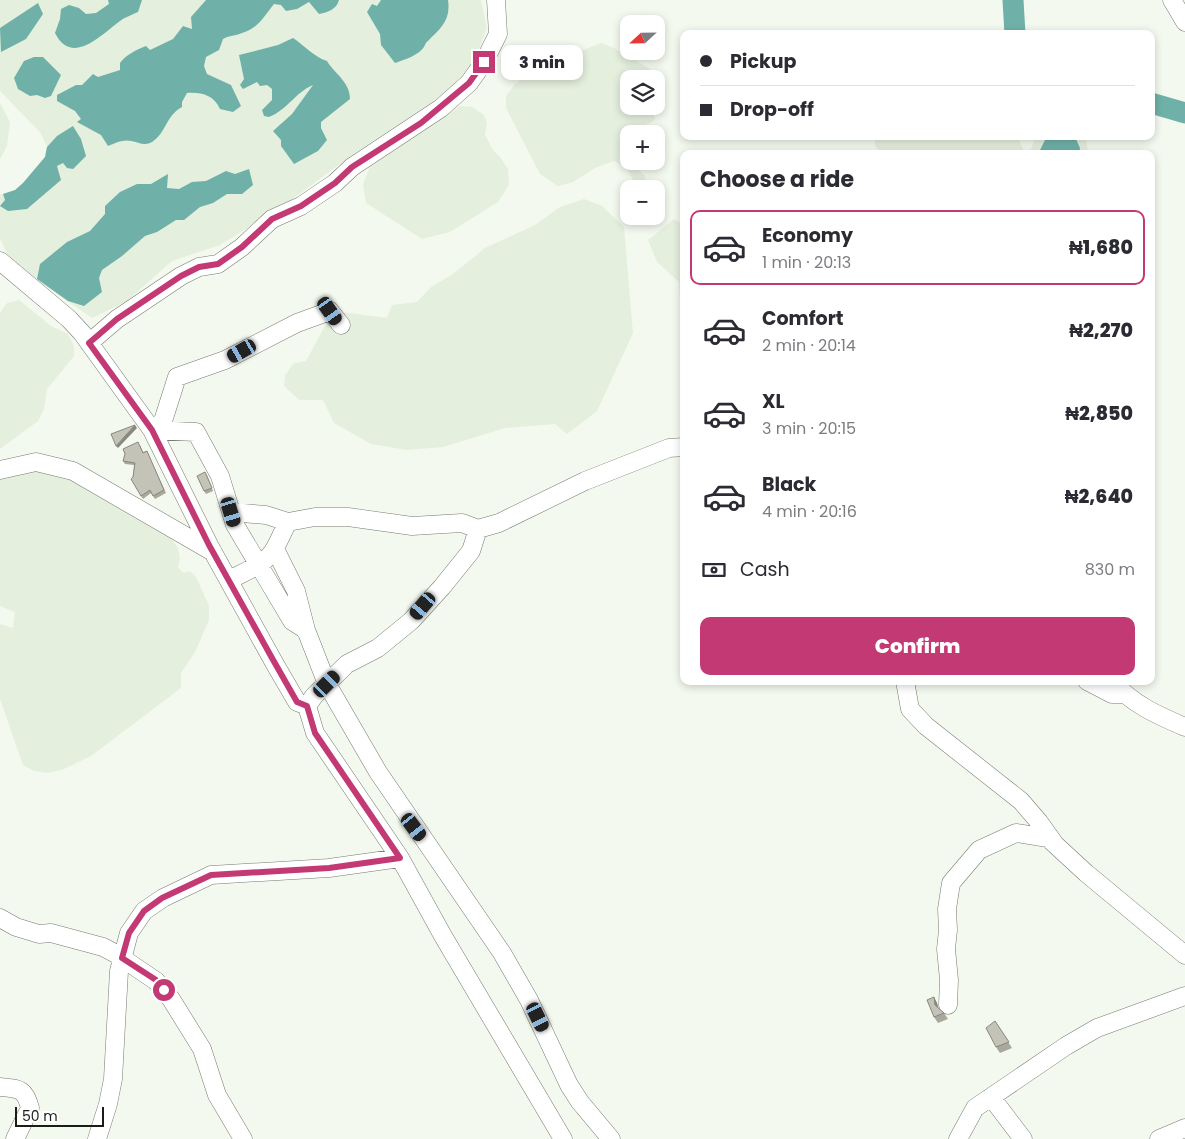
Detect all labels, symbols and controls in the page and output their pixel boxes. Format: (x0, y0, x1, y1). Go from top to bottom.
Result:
north arrow (620, 15, 665, 60)
map controls (620, 15, 665, 225)
callout: 3 min (502, 44, 584, 80)
text: Pickup (730, 48, 796, 75)
route end (473, 51, 495, 73)
text: 3 min (519, 51, 565, 74)
button: layers (620, 70, 665, 115)
text: Drop-off (730, 96, 814, 123)
button: + (620, 125, 665, 170)
text: Choose a ride (700, 164, 854, 195)
button: − (620, 180, 665, 225)
text: Economy (762, 222, 853, 249)
icon: car (702, 225, 747, 270)
text: ₦1,680 (1069, 234, 1133, 261)
text: 1 min · 20:13 (762, 251, 851, 274)
car (315, 294, 344, 328)
text: Comfort (762, 305, 844, 332)
icon: car (702, 308, 747, 353)
text: ₦2,270 (1069, 317, 1133, 344)
text: 2 min · 20:14 (762, 334, 856, 357)
car (225, 337, 258, 365)
text: XL (762, 388, 785, 415)
icon: car (702, 391, 747, 436)
text: ₦2,850 (1065, 400, 1133, 427)
text: 3 min · 20:15 (762, 417, 856, 440)
text: Black (762, 471, 816, 498)
icon: car (702, 474, 747, 519)
text: ₦2,640 (1065, 483, 1133, 510)
car (219, 495, 242, 529)
text: 4 min · 20:16 (762, 500, 857, 523)
icon: cash (700, 556, 728, 584)
text: Cash (740, 556, 790, 583)
text: 830 m (1085, 558, 1135, 581)
car (407, 590, 438, 622)
button: Confirm (700, 617, 1135, 675)
car (311, 668, 342, 700)
car (398, 811, 429, 843)
route start (153, 979, 175, 1001)
car (524, 1000, 551, 1034)
scale bar (15, 1104, 104, 1127)
text: 50 m (22, 1106, 58, 1126)

